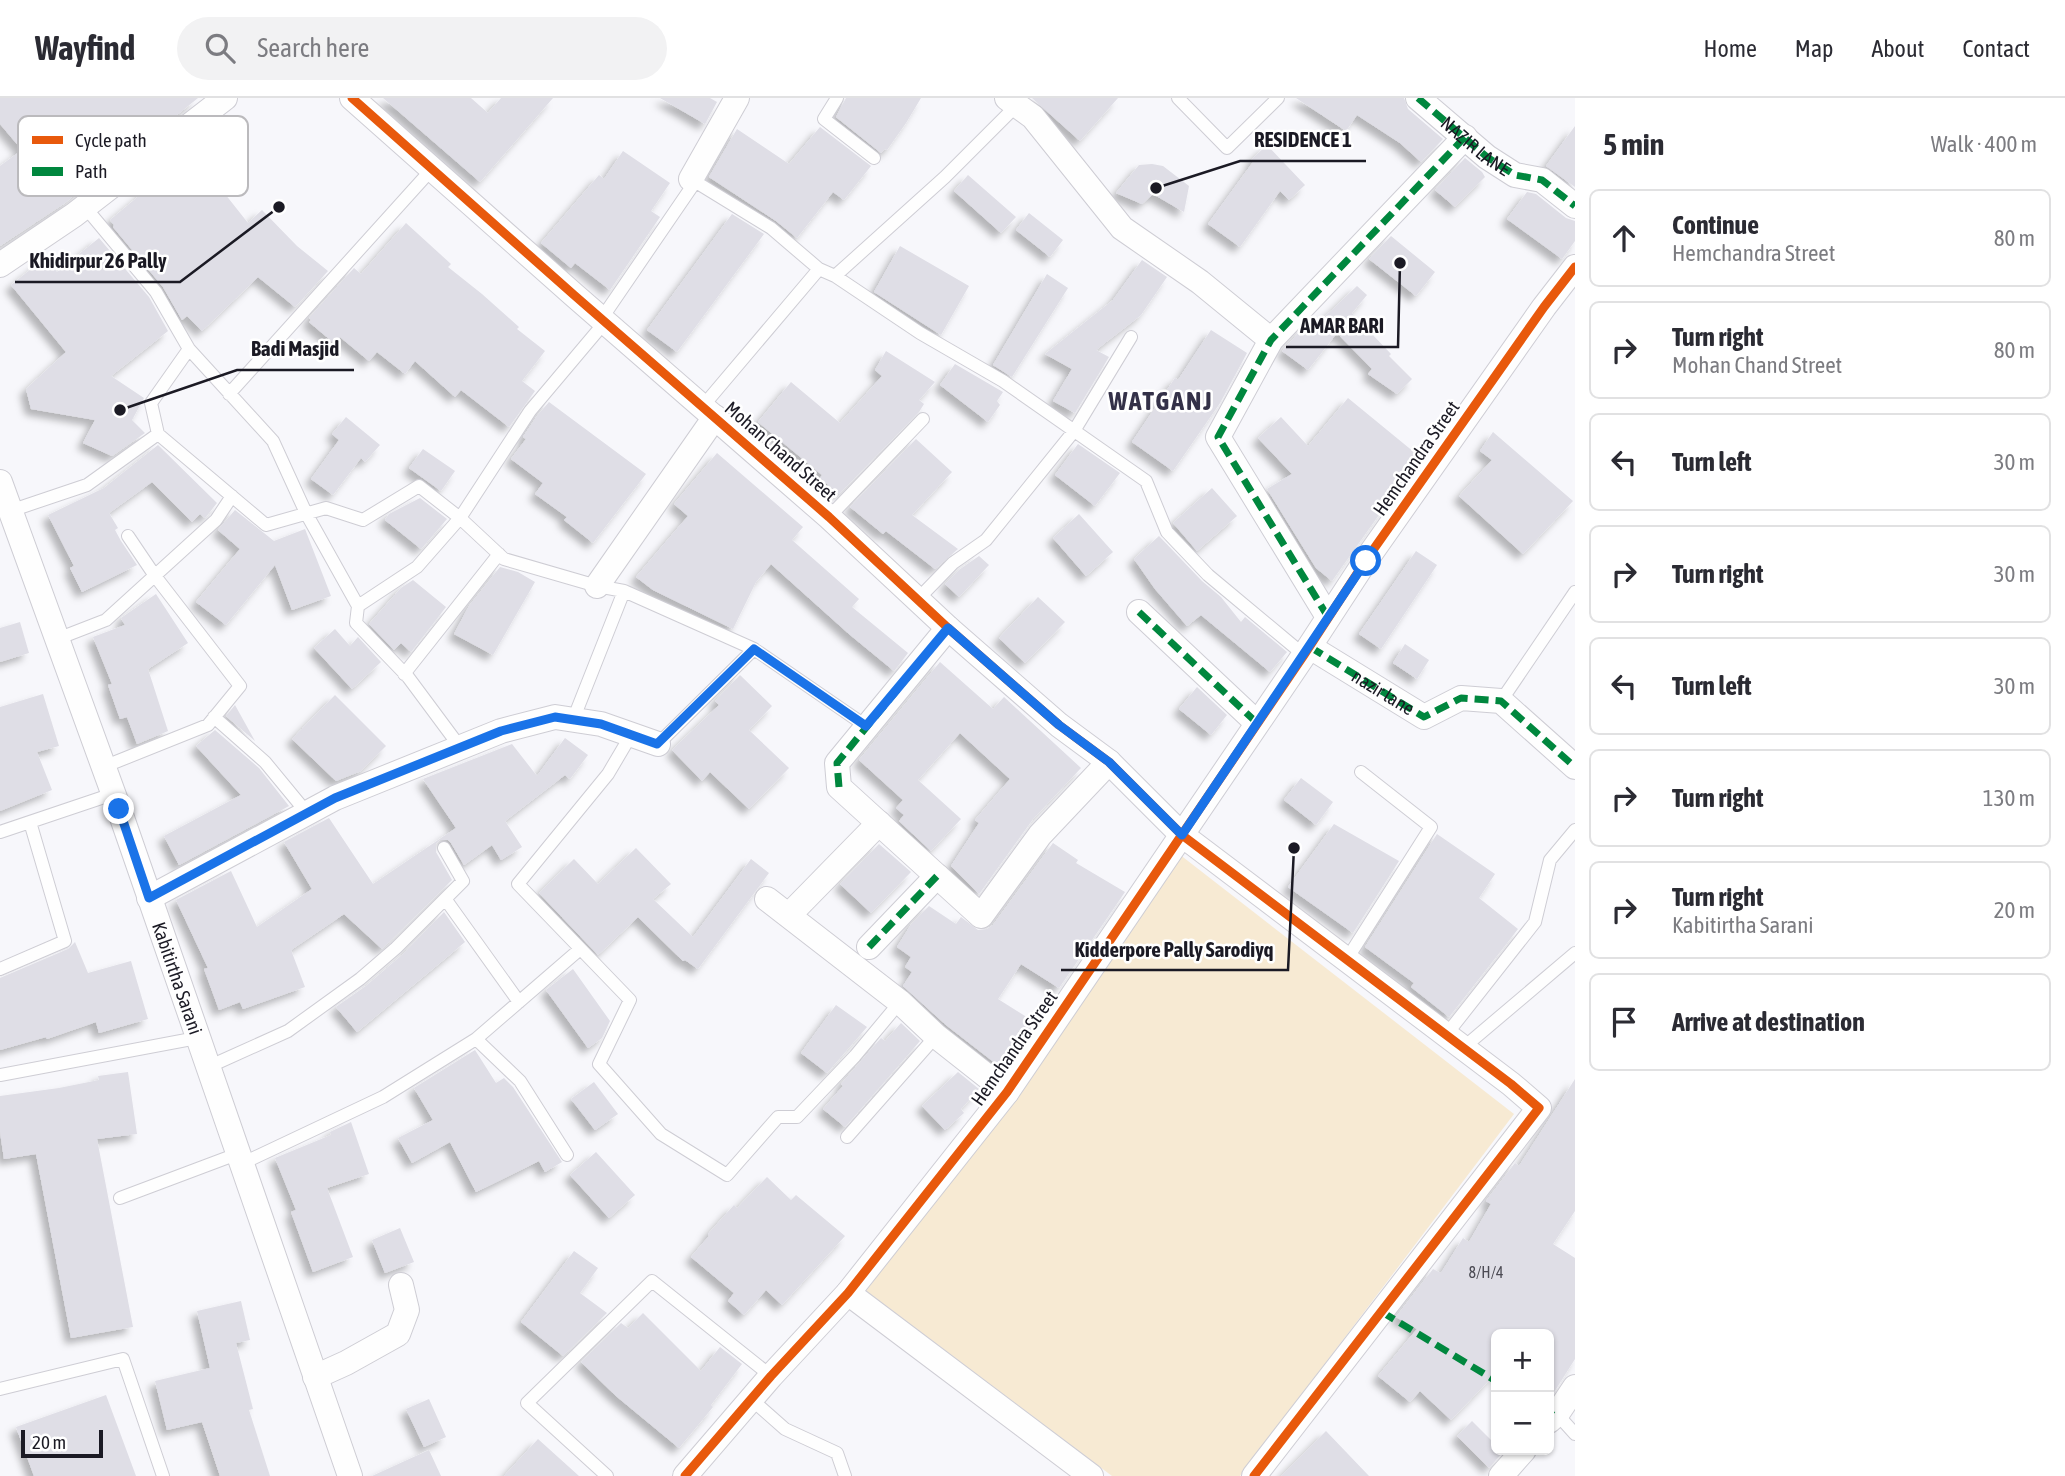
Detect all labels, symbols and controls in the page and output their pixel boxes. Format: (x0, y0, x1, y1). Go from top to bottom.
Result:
search box (177, 17, 667, 80)
text: Wayfind (35, 29, 135, 67)
icon: search (201, 29, 239, 67)
text: Search here (257, 33, 369, 63)
text: Home (1703, 35, 1757, 62)
text: Map (1795, 35, 1833, 62)
text: About (1871, 35, 1924, 62)
text: Contact (1962, 35, 2030, 62)
street label: NAZIR LANE (1437, 112, 1514, 180)
legend (18, 116, 248, 196)
callout: RESIDENCE 1 (1240, 119, 1366, 161)
text: RESIDENCE 1 (1254, 127, 1352, 151)
text: 5 min (1603, 127, 1664, 161)
text: Cycle path (75, 129, 147, 151)
text: Walk · 400 m (1931, 131, 2037, 157)
text: Path (75, 160, 107, 182)
text: Continue (1672, 210, 1759, 240)
icon: ahead (1605, 219, 1643, 257)
text: 80 m (1994, 225, 2035, 251)
callout: Khidirpur 26 Pally (15, 240, 180, 282)
text: Hemchandra Street (1672, 240, 1835, 266)
text: Khidirpur 26 Pally (29, 248, 167, 272)
callout: AMAR BARI (1286, 305, 1398, 347)
text: AMAR BARI (1299, 313, 1384, 337)
text: Turn right (1672, 322, 1763, 352)
callout: Badi Masjid (237, 328, 354, 370)
icon: right (1605, 331, 1643, 369)
text: Badi Masjid (251, 336, 339, 360)
text: 80 m (1994, 337, 2035, 363)
text: Mohan Chand Street (1672, 352, 1842, 378)
district label: WATGANJ (1107, 386, 1214, 416)
street label: Hemchandra Street (1368, 396, 1464, 520)
street label: Mohan Chand Street (721, 397, 841, 505)
icon: left (1605, 443, 1643, 481)
text: Turn left (1672, 447, 1752, 477)
text: 30 m (1994, 449, 2035, 475)
route start (1350, 545, 1381, 576)
icon: right (1605, 555, 1643, 593)
text: Turn right (1672, 559, 1763, 589)
text: 30 m (1994, 561, 2035, 587)
street label: nazir lane (1348, 665, 1419, 719)
icon: left (1605, 667, 1643, 705)
text: Turn left (1672, 671, 1752, 701)
text: 30 m (1994, 673, 2035, 699)
icon: right (1605, 779, 1643, 817)
text: Turn right (1672, 783, 1763, 813)
text: 130 m (1983, 785, 2035, 811)
route end (103, 793, 134, 824)
text: Turn right (1672, 882, 1763, 912)
icon: right (1605, 891, 1643, 929)
text: 20 m (1994, 897, 2035, 923)
text: Kabitirtha Sarani (1672, 912, 1814, 938)
street label: Kabitirtha Sarani (148, 919, 207, 1037)
callout: Kidderpore Pally Sarodiyq (1061, 928, 1288, 970)
text: Kidderpore Pally Sarodiyq (1074, 937, 1274, 961)
street label: Hemchandra Street (966, 986, 1062, 1110)
icon: arrive (1605, 1003, 1643, 1041)
text: Arrive at destination (1672, 1007, 1865, 1037)
house number: 8/H/4 (1468, 1263, 1504, 1281)
map controls (1491, 1329, 1554, 1455)
button: + (1491, 1329, 1554, 1392)
button: − (1491, 1392, 1554, 1455)
scale bar (21, 1427, 103, 1459)
text: 20 m (32, 1431, 66, 1453)

